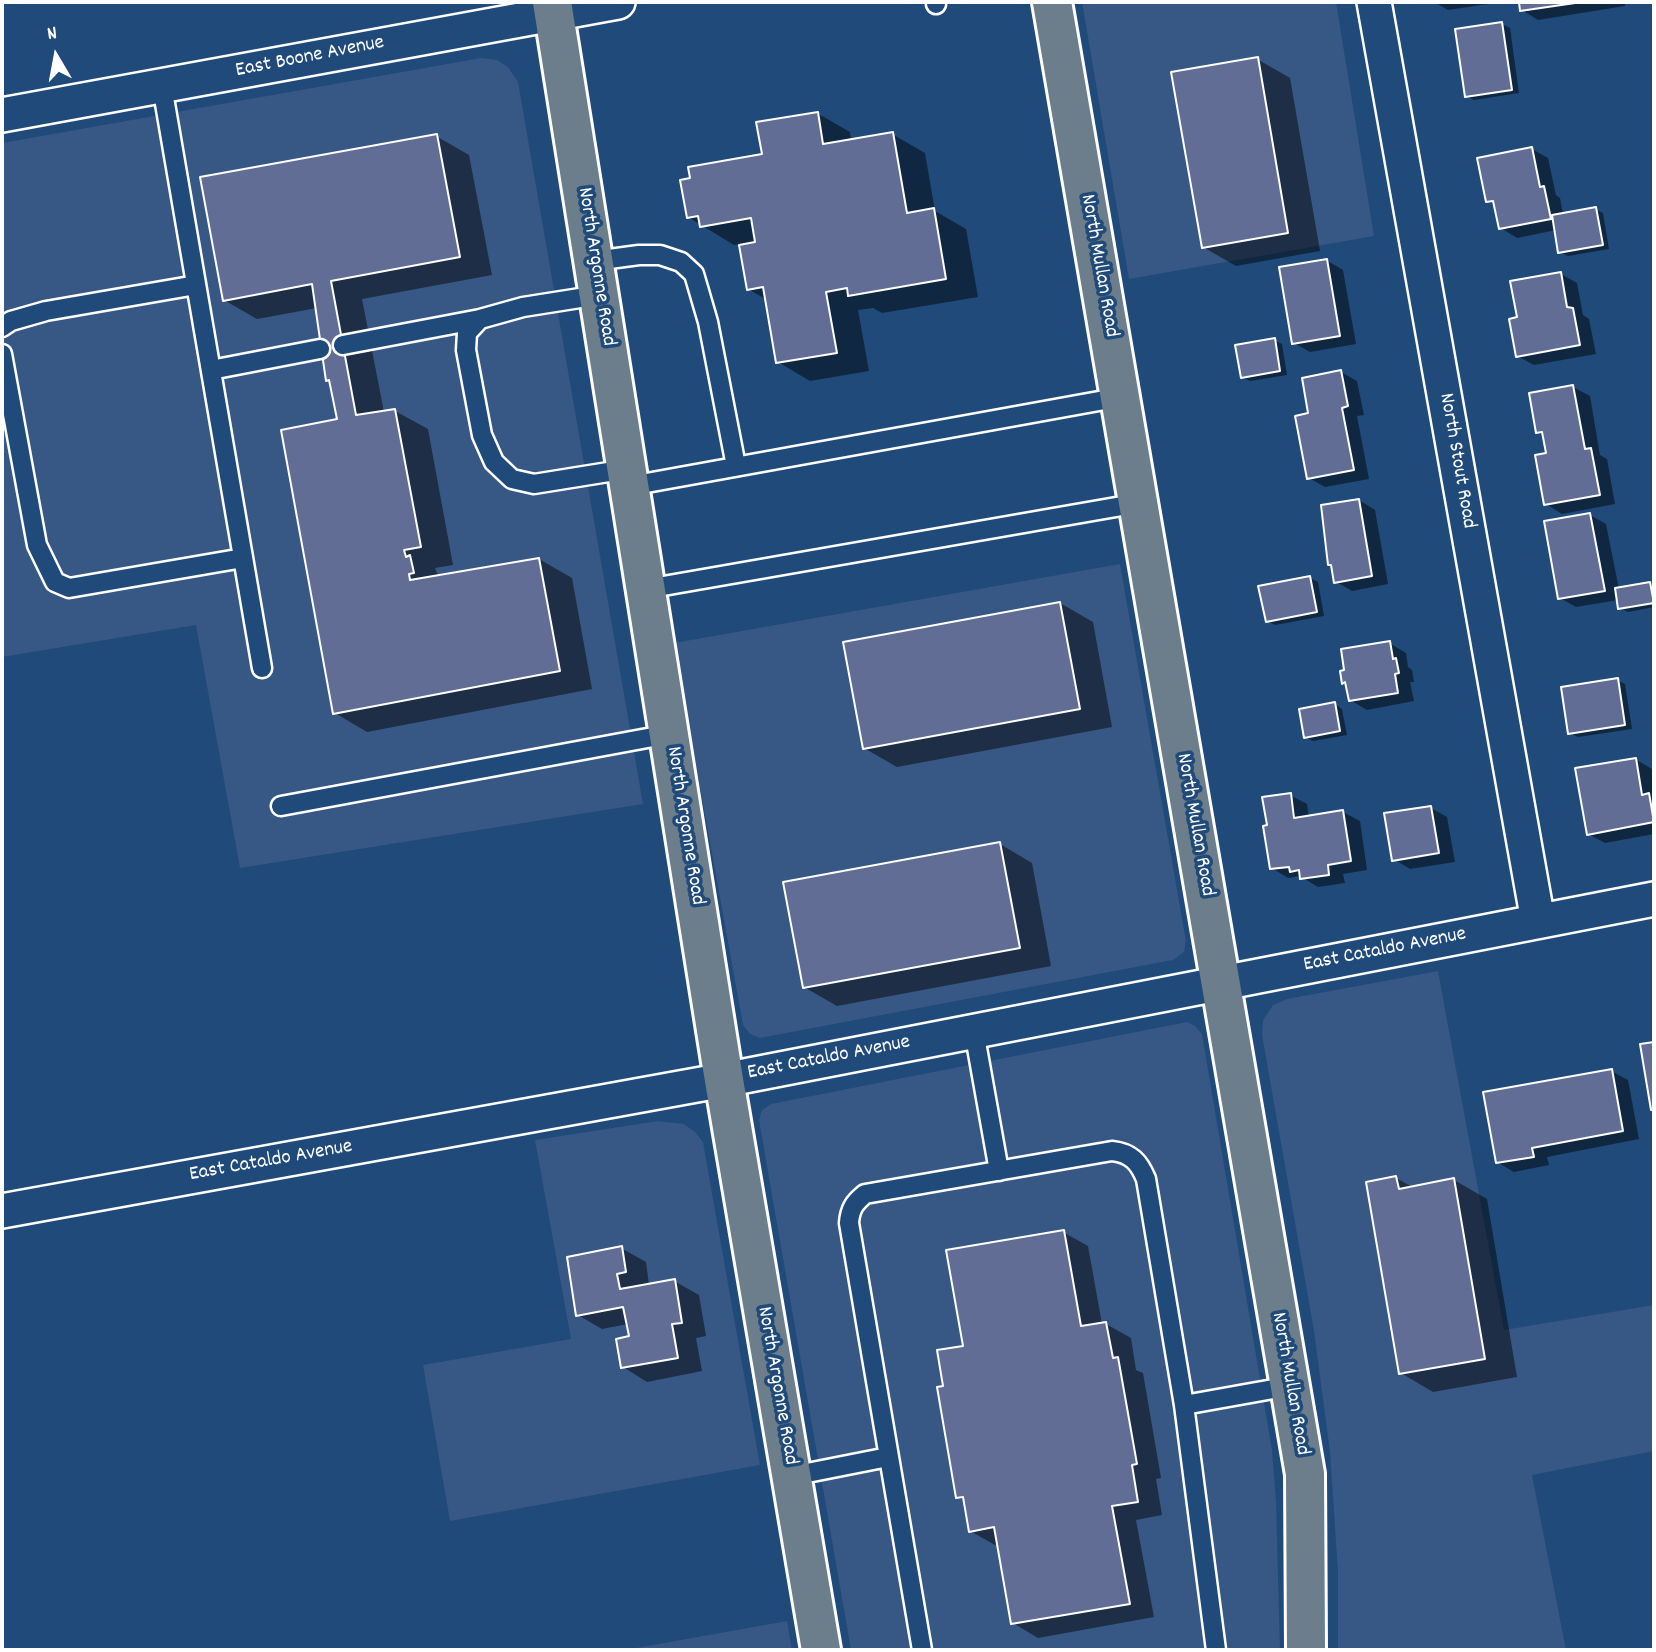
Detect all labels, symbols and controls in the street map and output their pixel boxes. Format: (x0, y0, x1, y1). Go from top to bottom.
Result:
north arrow (21, 21, 91, 91)
text: N (45, 21, 59, 49)
street label: East Boone Avenue (234, 31, 386, 85)
street label: North Argonne Road (570, 186, 620, 348)
street label: North Mullan Road (1073, 193, 1123, 339)
street label: North Stout Road (1432, 391, 1480, 531)
street label: North Argonne Road (659, 745, 709, 907)
street label: North Mullan Road (1169, 752, 1219, 898)
street label: East Cataldo Avenue (1302, 923, 1468, 979)
street label: East Cataldo Avenue (746, 1031, 912, 1087)
street label: East Cataldo Avenue (188, 1135, 354, 1189)
street label: North Argonne Road (750, 1305, 802, 1467)
street label: North Mullan Road (1264, 1311, 1314, 1457)

